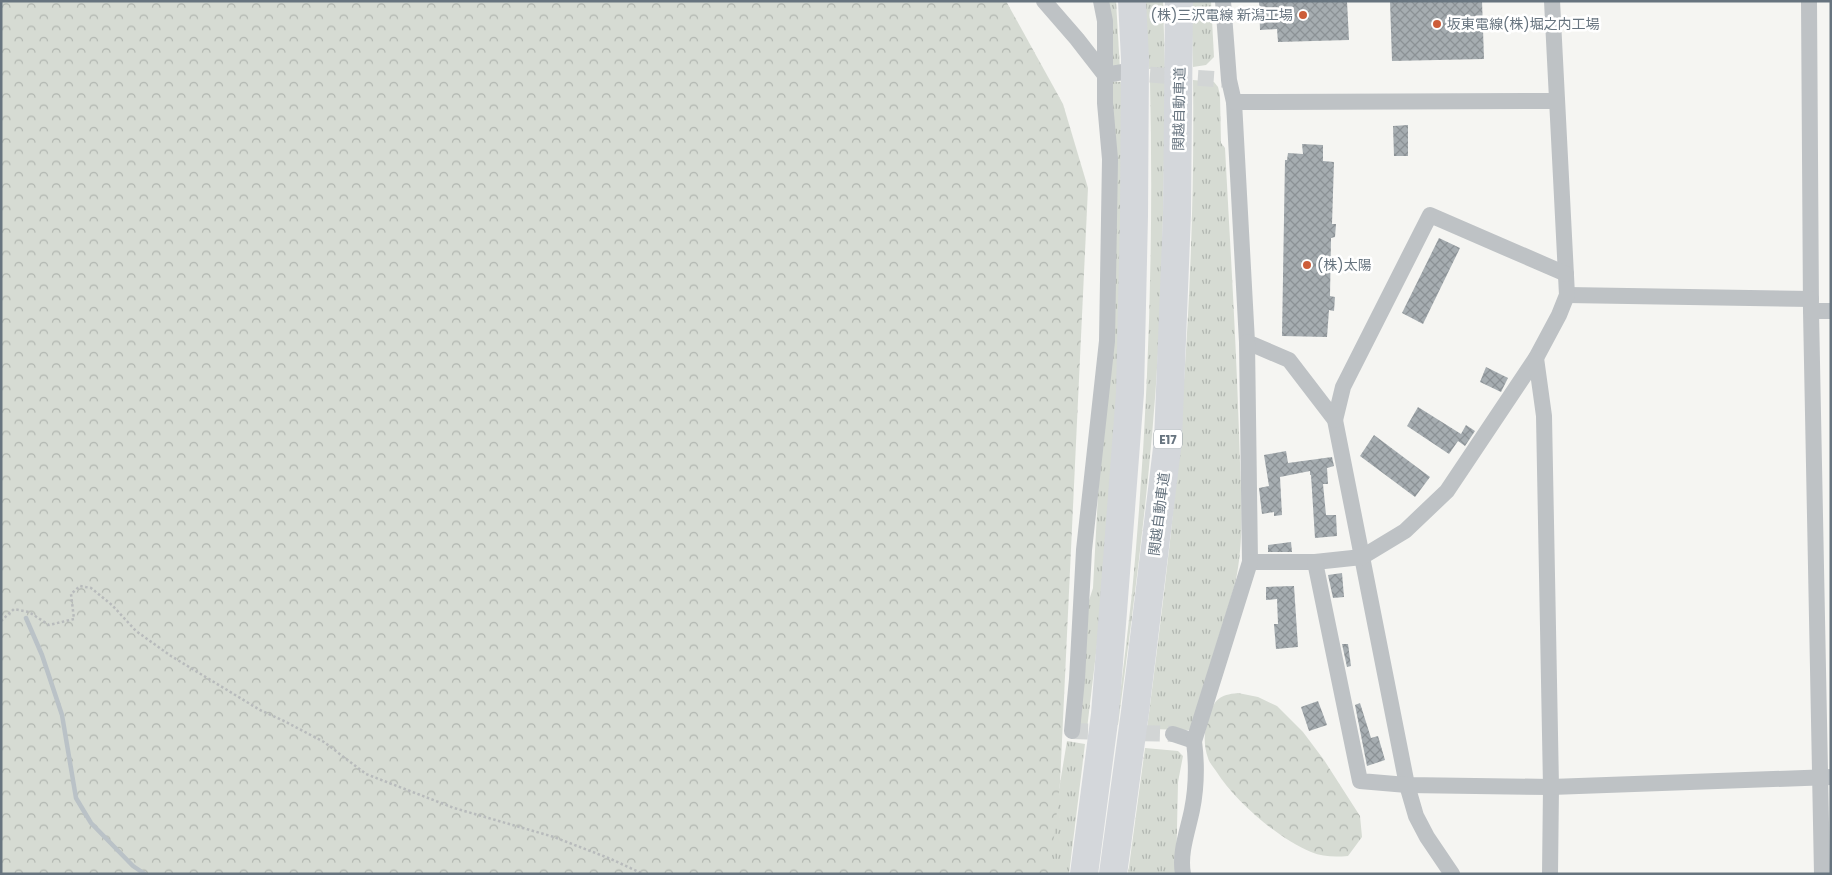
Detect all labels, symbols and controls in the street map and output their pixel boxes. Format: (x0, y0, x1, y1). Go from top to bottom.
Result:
place label: (株)三沢電線 新潟工場 (1151, 5, 1293, 25)
marker: (株)三沢電線 新潟工場 (1297, 9, 1309, 21)
place label: 坂東電線(株)堀之内工場 (1447, 14, 1600, 34)
marker: 坂東電線(株)堀之内工場 (1431, 18, 1443, 30)
street label: 関越自動車道 (1168, 67, 1190, 151)
place label: (株)太陽 (1317, 255, 1372, 275)
marker: (株)太陽 (1301, 259, 1313, 271)
road number: E17 (1154, 429, 1182, 448)
street label: 関越自動車道 (1144, 471, 1174, 557)

